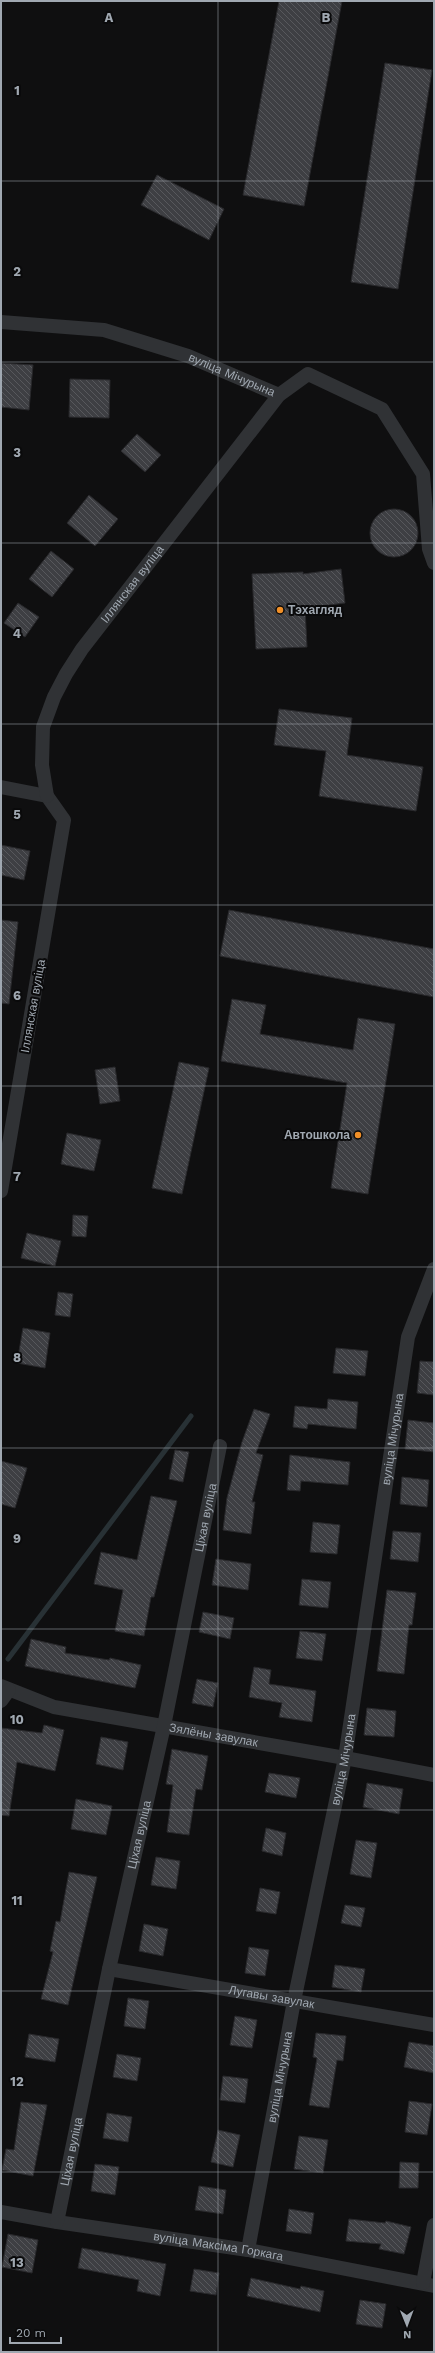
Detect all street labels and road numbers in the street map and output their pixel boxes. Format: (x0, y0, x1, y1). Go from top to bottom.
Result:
street label: вуліца Мічурына (187, 350, 278, 400)
street label: Іллянская вуліца (98, 542, 167, 626)
street label: Іллянская вуліца (18, 958, 48, 1054)
street label: вуліца Мічурына (379, 1392, 407, 1486)
street label: Ціхая вуліца (192, 1482, 219, 1553)
street label: вуліца Мічурына (328, 1712, 359, 1806)
street label: Зялёны завулак (168, 1720, 260, 1750)
street label: Ціхая вуліца (125, 1799, 154, 1870)
street label: Лугавы завулак (228, 1983, 316, 2011)
street label: вуліца Мічурына (265, 2030, 295, 2124)
street label: Ціхая вуліца (58, 2116, 85, 2187)
street label: вуліца Максіма Горкага (152, 2229, 285, 2264)

